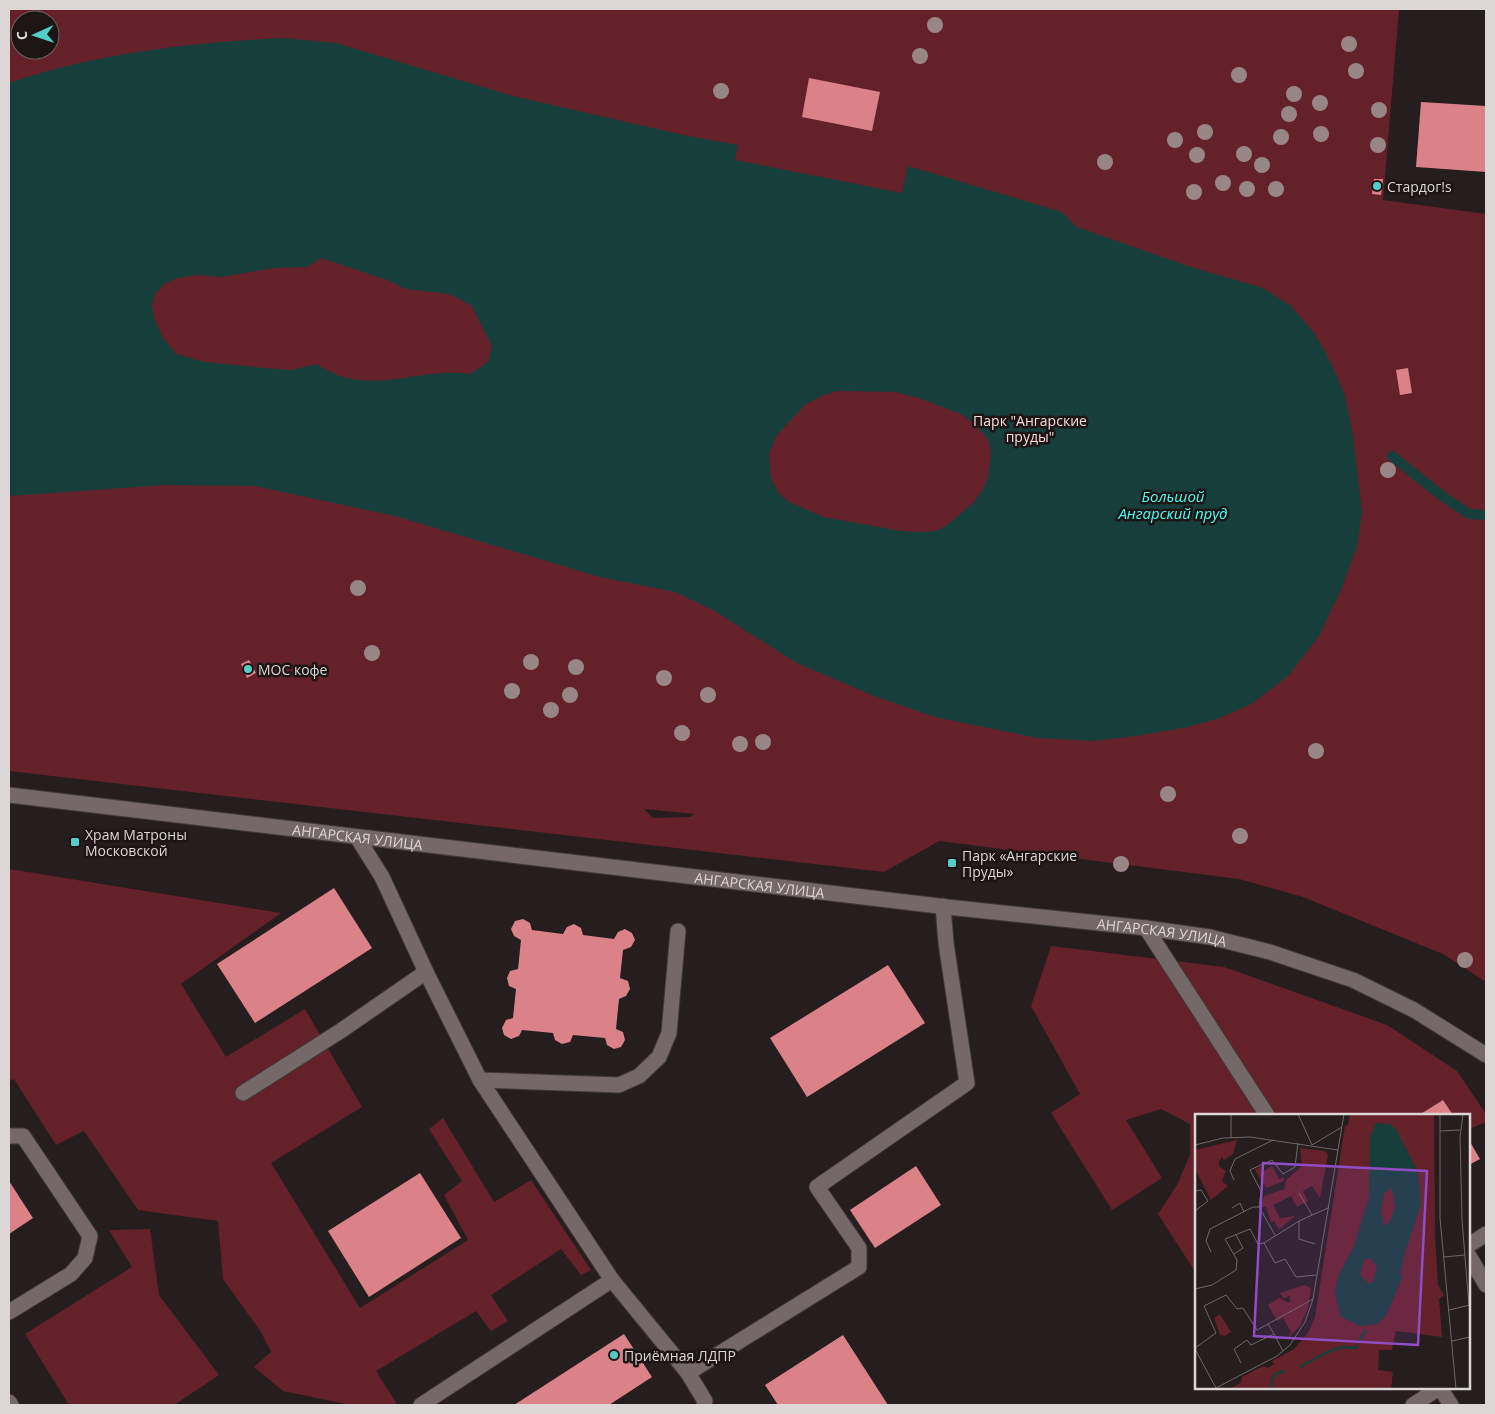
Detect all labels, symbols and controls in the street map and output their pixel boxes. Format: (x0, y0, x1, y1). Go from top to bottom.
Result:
north arrow (10, 10, 60, 60)
text: С (12, 31, 31, 41)
place label: Стардог!s (1387, 177, 1452, 196)
marker: Стардог!s (1371, 180, 1383, 192)
park label: Парк "Ангарские пруды" (973, 411, 1087, 446)
water label: Большой Ангарский пруд (1117, 486, 1228, 523)
place label: МОС кофе (258, 660, 328, 679)
marker: МОС кофе (242, 663, 254, 675)
street label: АНГАРСКАЯ УЛИЦА (291, 819, 424, 854)
place label: Храм Матроны Московской (85, 825, 187, 860)
marker: Храм Матроны Московской (69, 836, 81, 848)
place label: Парк «Ангарские Пруды» (962, 846, 1077, 881)
marker: Парк «Ангарские Пруды» (946, 857, 958, 869)
street label: АНГАРСКАЯ УЛИЦА (694, 867, 826, 902)
street label: АНГАРСКАЯ УЛИЦА (1096, 913, 1229, 950)
inset map (1195, 1114, 1470, 1389)
place label: Приёмная ЛДПР (624, 1346, 736, 1365)
marker: Приёмная ЛДПР (608, 1349, 620, 1361)

